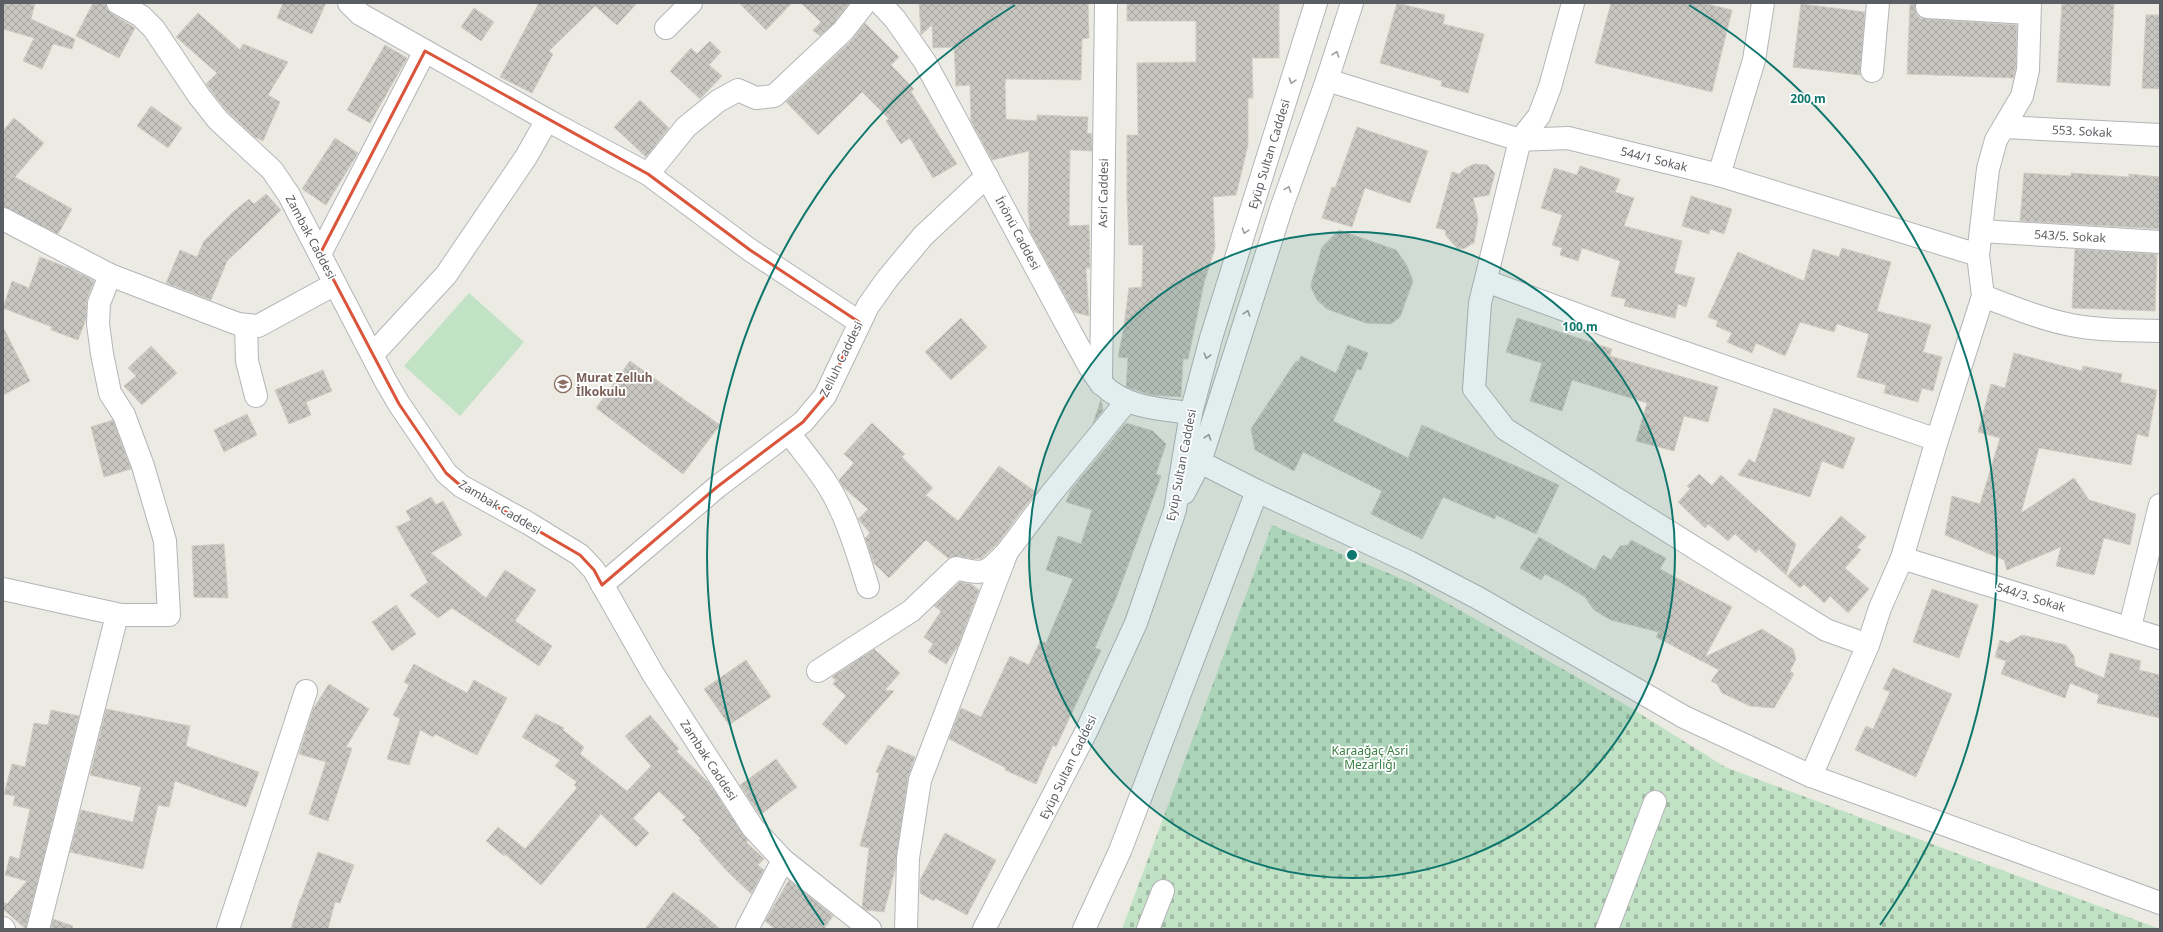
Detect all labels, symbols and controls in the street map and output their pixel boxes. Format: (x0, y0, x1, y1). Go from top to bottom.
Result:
one-way arrow (1331, 50, 1340, 57)
one-way arrow (1288, 77, 1297, 84)
text: 200 m (1790, 90, 1826, 107)
street label: Eyüp Sultan Caddesi (1244, 97, 1294, 211)
street label: 553. Sokak (2051, 121, 2113, 141)
street label: 544/1 Sokak (1619, 142, 1690, 176)
street label: Asri Caddesi (1094, 158, 1112, 228)
one-way arrow (1283, 186, 1292, 193)
street label: Zambak Caddesi (282, 192, 340, 282)
street label: İnönü Caddesi (991, 193, 1045, 273)
street label: 543/5. Sokak (2034, 226, 2107, 246)
one-way arrow (1241, 228, 1250, 235)
one-way arrow (1242, 310, 1251, 317)
street label: Zelluh Caddesi (815, 318, 867, 400)
text: 100 m (1562, 318, 1598, 335)
one-way arrow (1203, 352, 1211, 359)
place label: Murat Zelluh İlkokulu (576, 369, 653, 400)
school or university icon: Murat Zelluh İlkokulu (553, 374, 573, 394)
street label: Eyüp Sultan Caddesi (1162, 407, 1200, 523)
one-way arrow (1203, 434, 1212, 441)
street label: Zambak Caddesi (456, 476, 544, 538)
centre of rings (1345, 548, 1359, 562)
street label: 544/3. Sokak (1994, 578, 2068, 616)
street label: Eyüp Sultan Caddesi (1035, 712, 1101, 822)
street label: Zambak Caddesi (677, 716, 741, 804)
park label: Karaağaç Asri Mezarlığı (1332, 742, 1408, 773)

